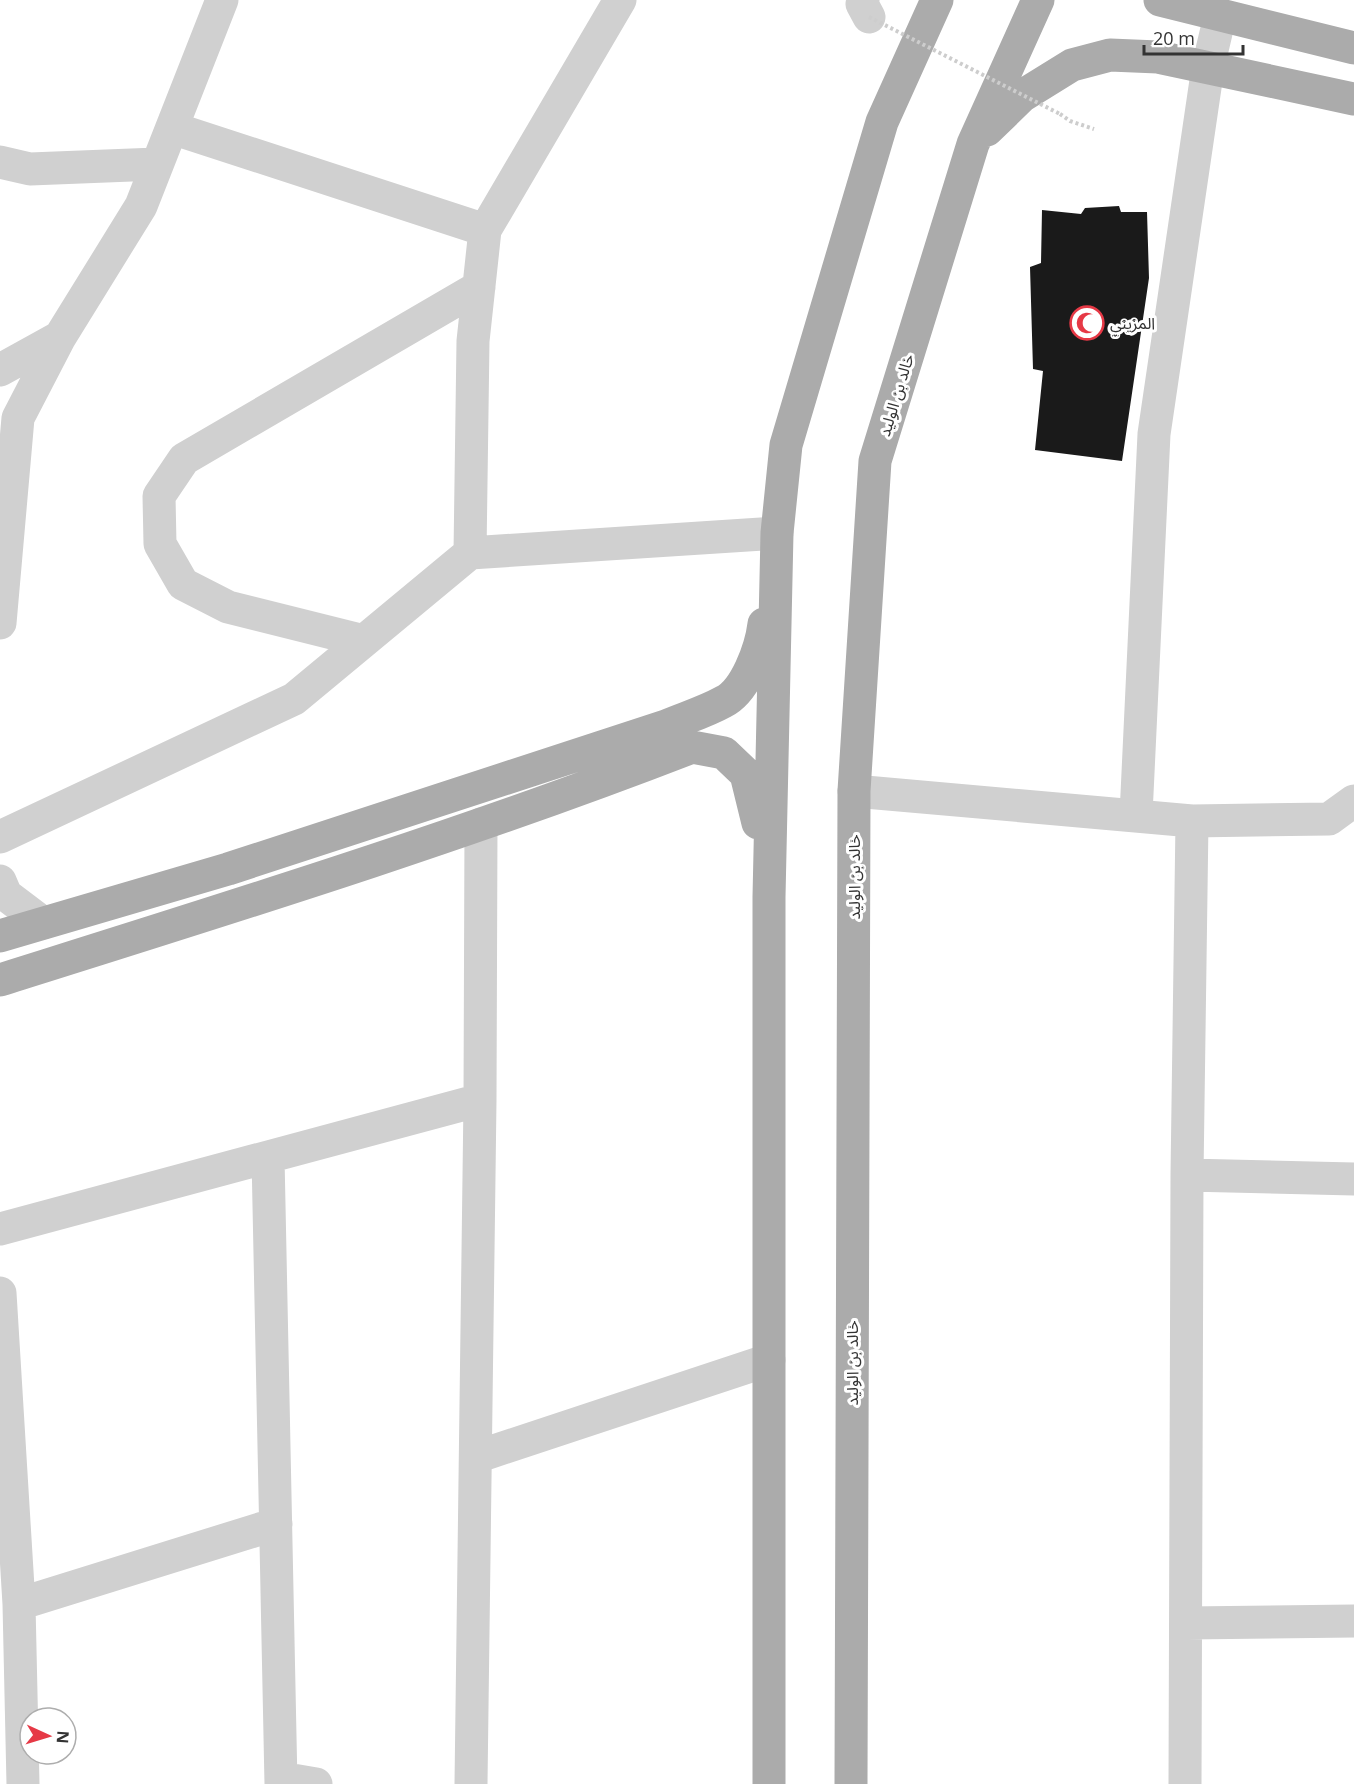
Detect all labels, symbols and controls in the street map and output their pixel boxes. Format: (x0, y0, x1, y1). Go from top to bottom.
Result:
scale bar (1144, 18, 1243, 56)
text: 20 m (1153, 26, 1195, 50)
mosque icon: المزيني (1069, 305, 1105, 341)
place label: المزيني (1110, 312, 1155, 336)
street label: خالد بن الوليد (873, 351, 919, 439)
street label: خالد بن الوليد (843, 834, 865, 920)
street label: خالد بن الوليد (841, 1320, 863, 1406)
north arrow (18, 1706, 78, 1766)
text: N (52, 1730, 74, 1744)

